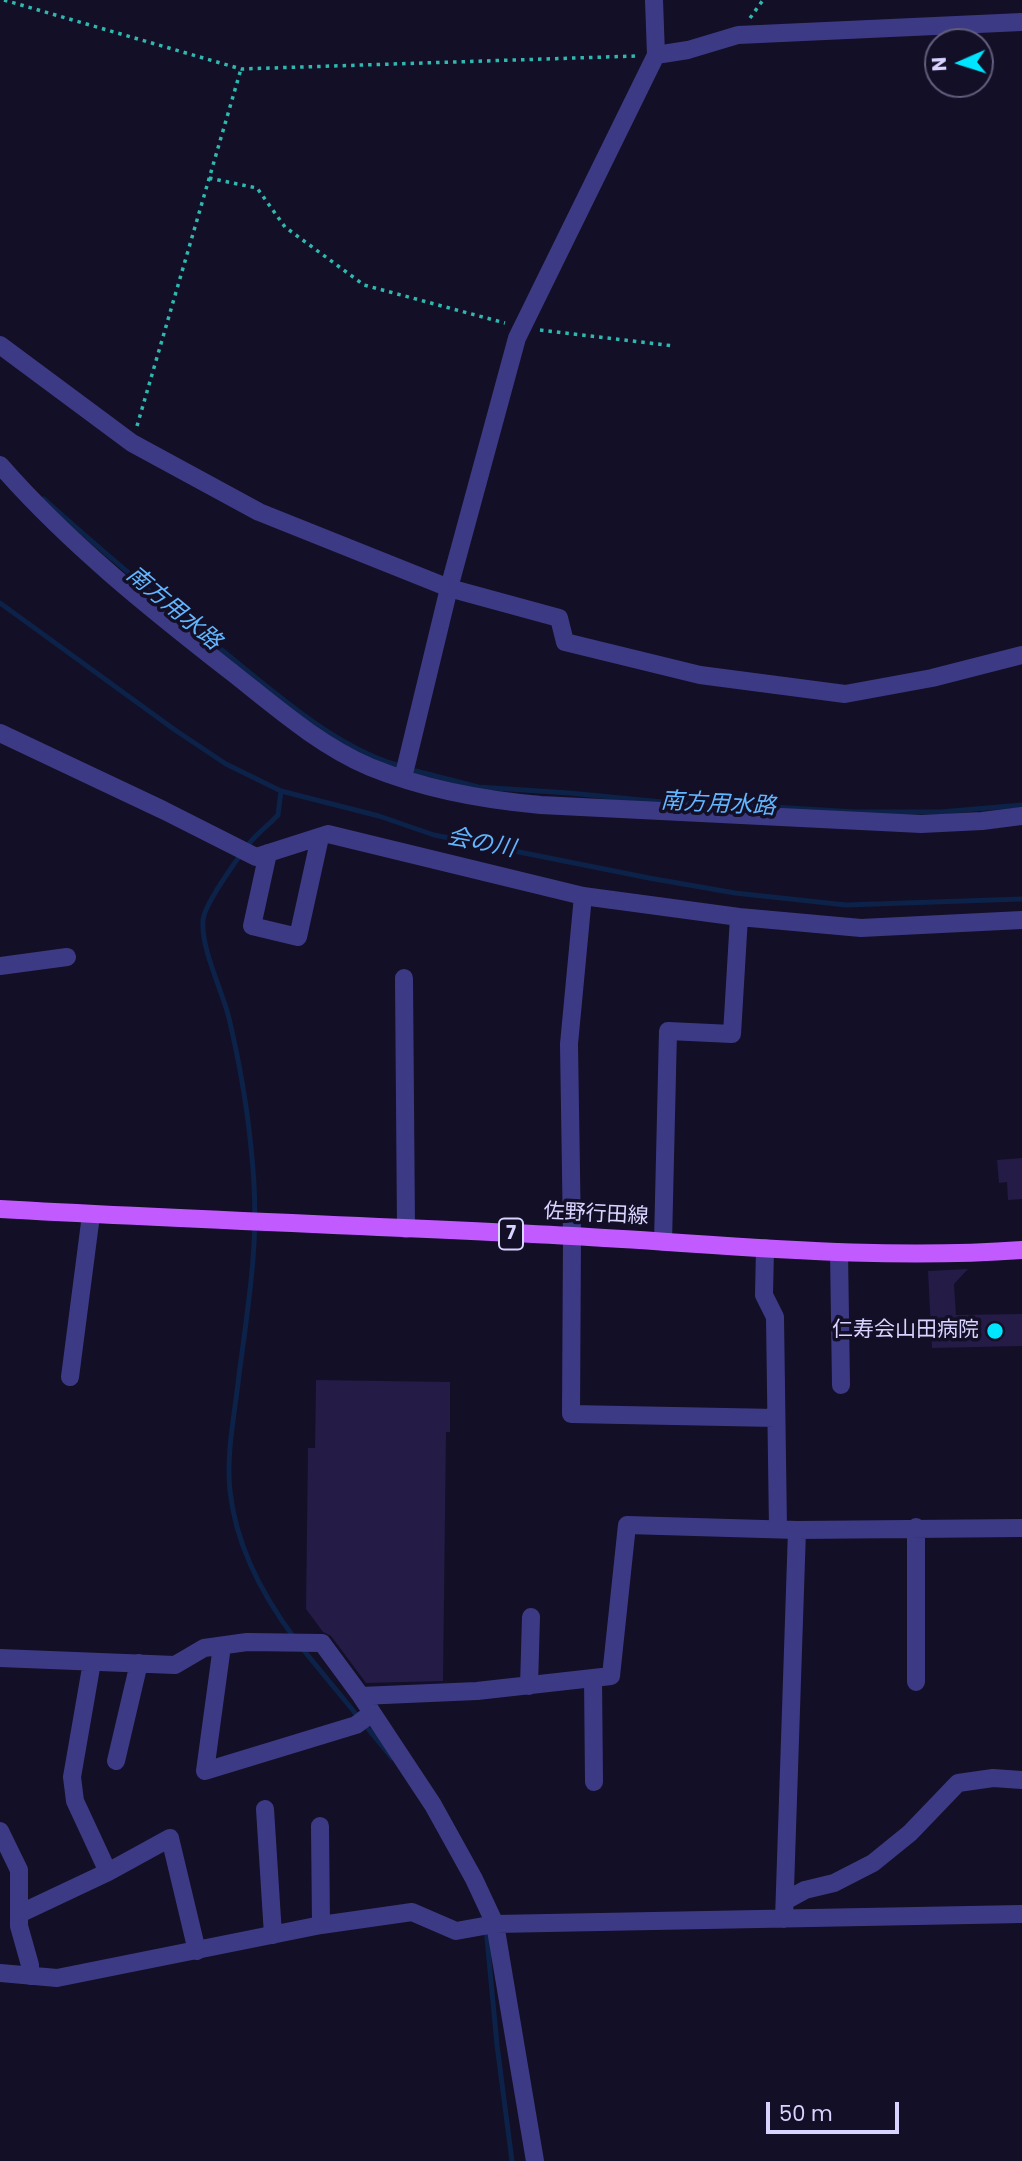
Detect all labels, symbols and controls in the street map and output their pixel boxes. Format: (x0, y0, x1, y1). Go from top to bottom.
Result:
north arrow (924, 28, 994, 98)
text: N (926, 56, 953, 72)
water label: 南方用水路 (120, 561, 226, 657)
water label: 南方用水路 (660, 788, 776, 822)
water label: 会の川 (445, 824, 517, 864)
street label: 佐野行田線 (543, 1200, 649, 1230)
road number: 7 (499, 1218, 523, 1250)
place label: 仁寿会山田病院 (832, 1318, 979, 1344)
marker: 仁寿会山田病院 (985, 1321, 1005, 1341)
scale bar (770, 2088, 903, 2132)
text: 50 m (779, 2099, 833, 2128)

